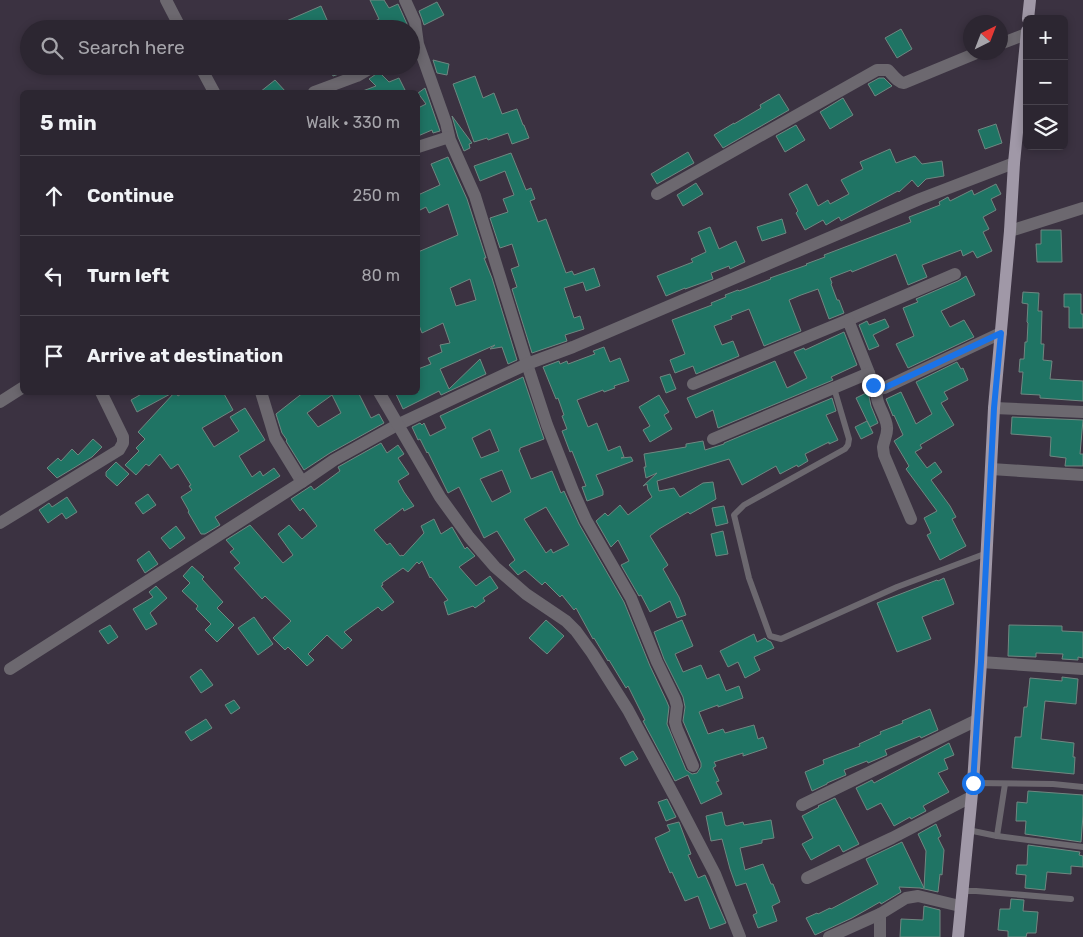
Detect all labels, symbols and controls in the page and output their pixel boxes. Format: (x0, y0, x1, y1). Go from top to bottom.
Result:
north arrow (963, 15, 1008, 60)
map controls (1023, 15, 1068, 150)
button: + (1023, 15, 1068, 60)
search box (20, 20, 420, 75)
icon: search (38, 34, 66, 62)
text: Search here (78, 36, 185, 59)
button: − (1023, 60, 1068, 105)
button: layers (1023, 105, 1068, 150)
text: 5 min (40, 110, 97, 135)
text: Walk · 330 m (306, 113, 400, 132)
icon: ahead (40, 182, 68, 210)
text: Continue (87, 184, 174, 207)
text: 250 m (353, 186, 400, 205)
icon: left (40, 262, 68, 290)
text: Turn left (87, 264, 169, 287)
text: 80 m (362, 266, 400, 285)
icon: arrive (40, 342, 68, 370)
text: Arrive at destination (87, 344, 283, 367)
route end (862, 374, 885, 397)
route start (962, 772, 985, 795)

